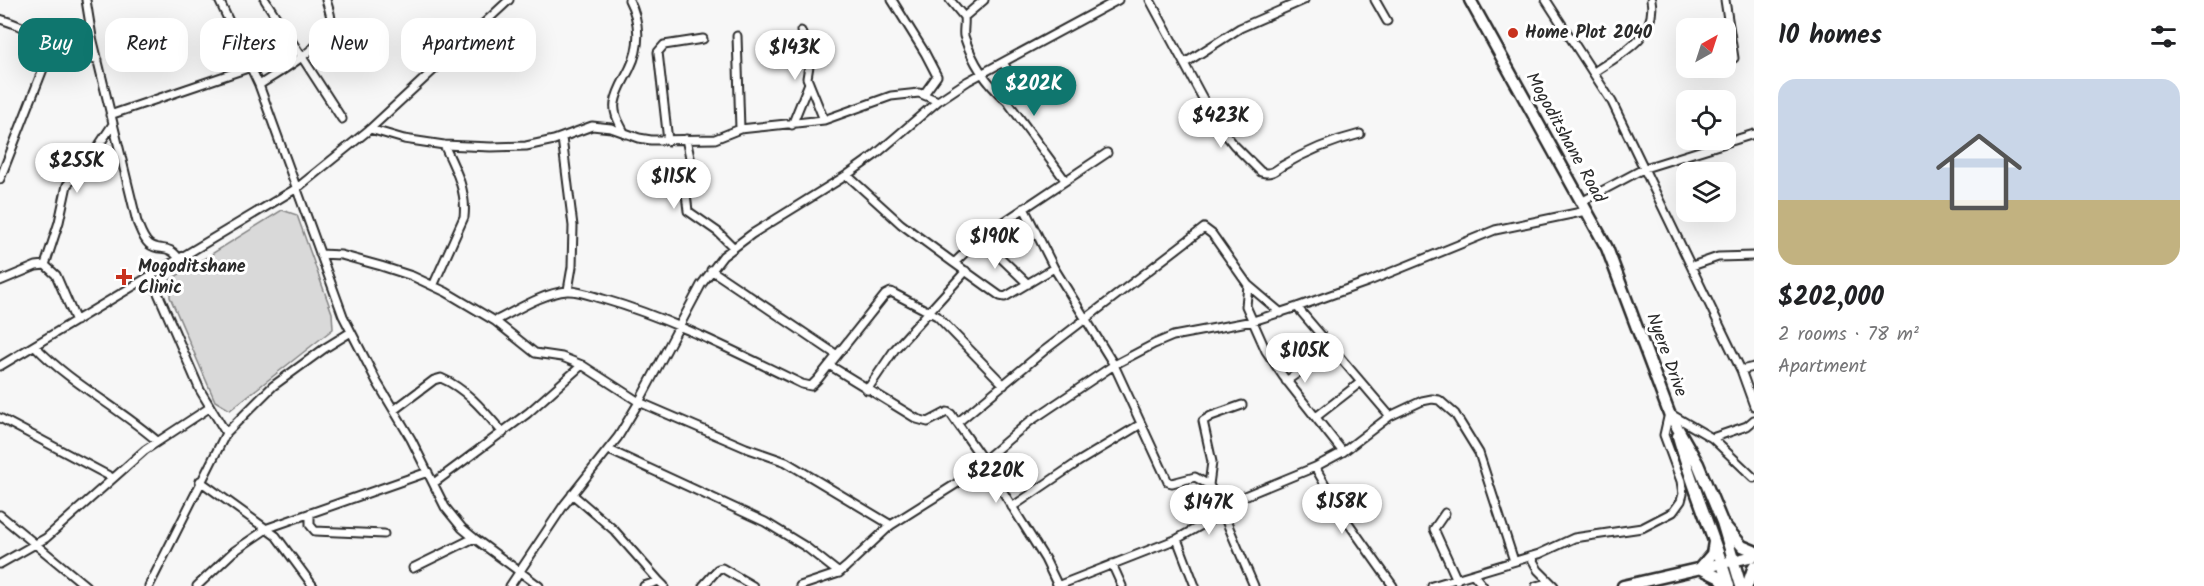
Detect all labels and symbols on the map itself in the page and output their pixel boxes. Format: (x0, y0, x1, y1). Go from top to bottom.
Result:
north arrow (1676, 18, 1736, 78)
place label: Home Plot 2040 (1525, 19, 1653, 48)
marker: Home Plot 2040 (1506, 26, 1520, 40)
pin: $143K (753, 30, 837, 81)
pin: $202K (992, 66, 1076, 117)
street label: Mogoditshane Road (1517, 67, 1614, 210)
pin: $423K (1179, 98, 1263, 149)
pin: $255K (35, 143, 119, 194)
pin: $115K (632, 159, 716, 210)
pin: $190K (953, 219, 1037, 270)
place label: Mogoditshane Clinic (138, 253, 246, 303)
marker: Mogoditshane Clinic (115, 268, 133, 286)
street label: Nyere Drive (1637, 309, 1695, 401)
pin: $105K (1263, 333, 1347, 384)
pin: $220K (954, 453, 1038, 504)
pin: $158K (1300, 484, 1384, 535)
pin: $147K (1167, 485, 1251, 536)

